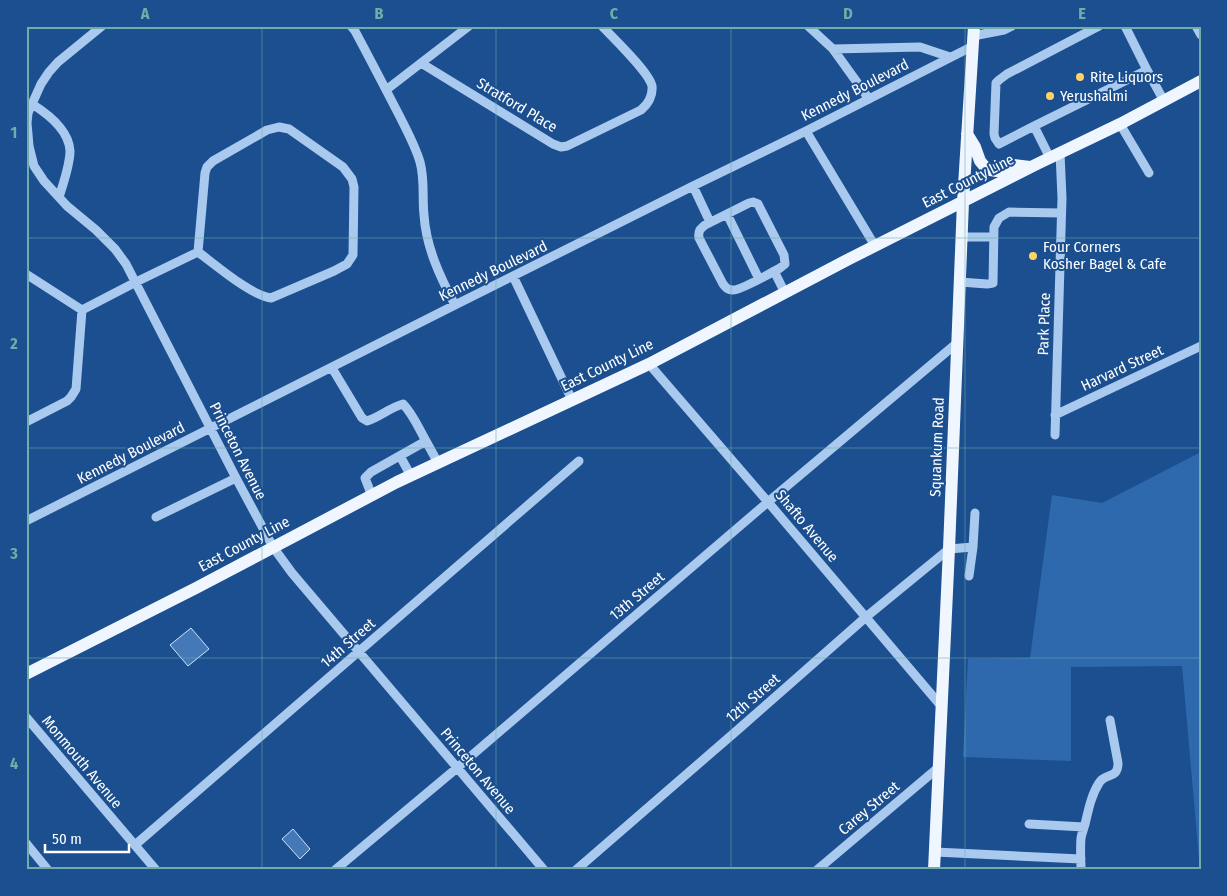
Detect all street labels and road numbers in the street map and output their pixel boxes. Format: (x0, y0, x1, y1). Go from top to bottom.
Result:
street label: Kennedy Boulevard (798, 55, 912, 125)
street label: Stratford Place (474, 74, 560, 136)
street label: East County Line (919, 150, 1017, 212)
street label: Kennedy Boulevard (436, 237, 550, 305)
street label: Park Place (1034, 292, 1054, 356)
street label: East County Line (558, 335, 656, 395)
street label: Harvard Street (1078, 341, 1166, 395)
street label: Squankum Road (926, 397, 948, 497)
street label: Princeton Avenue (206, 399, 270, 503)
street label: Kennedy Boulevard (74, 418, 188, 488)
street label: Shafto Avenue (772, 486, 842, 566)
street label: East County Line (195, 512, 293, 576)
street label: 13th Street (606, 568, 668, 624)
street label: 14th Street (317, 614, 379, 672)
street label: 12th Street (722, 670, 784, 726)
street label: Monmouth Avenue (38, 712, 126, 812)
street label: Princeton Avenue (437, 724, 519, 818)
street label: Carey Street (835, 777, 903, 839)

